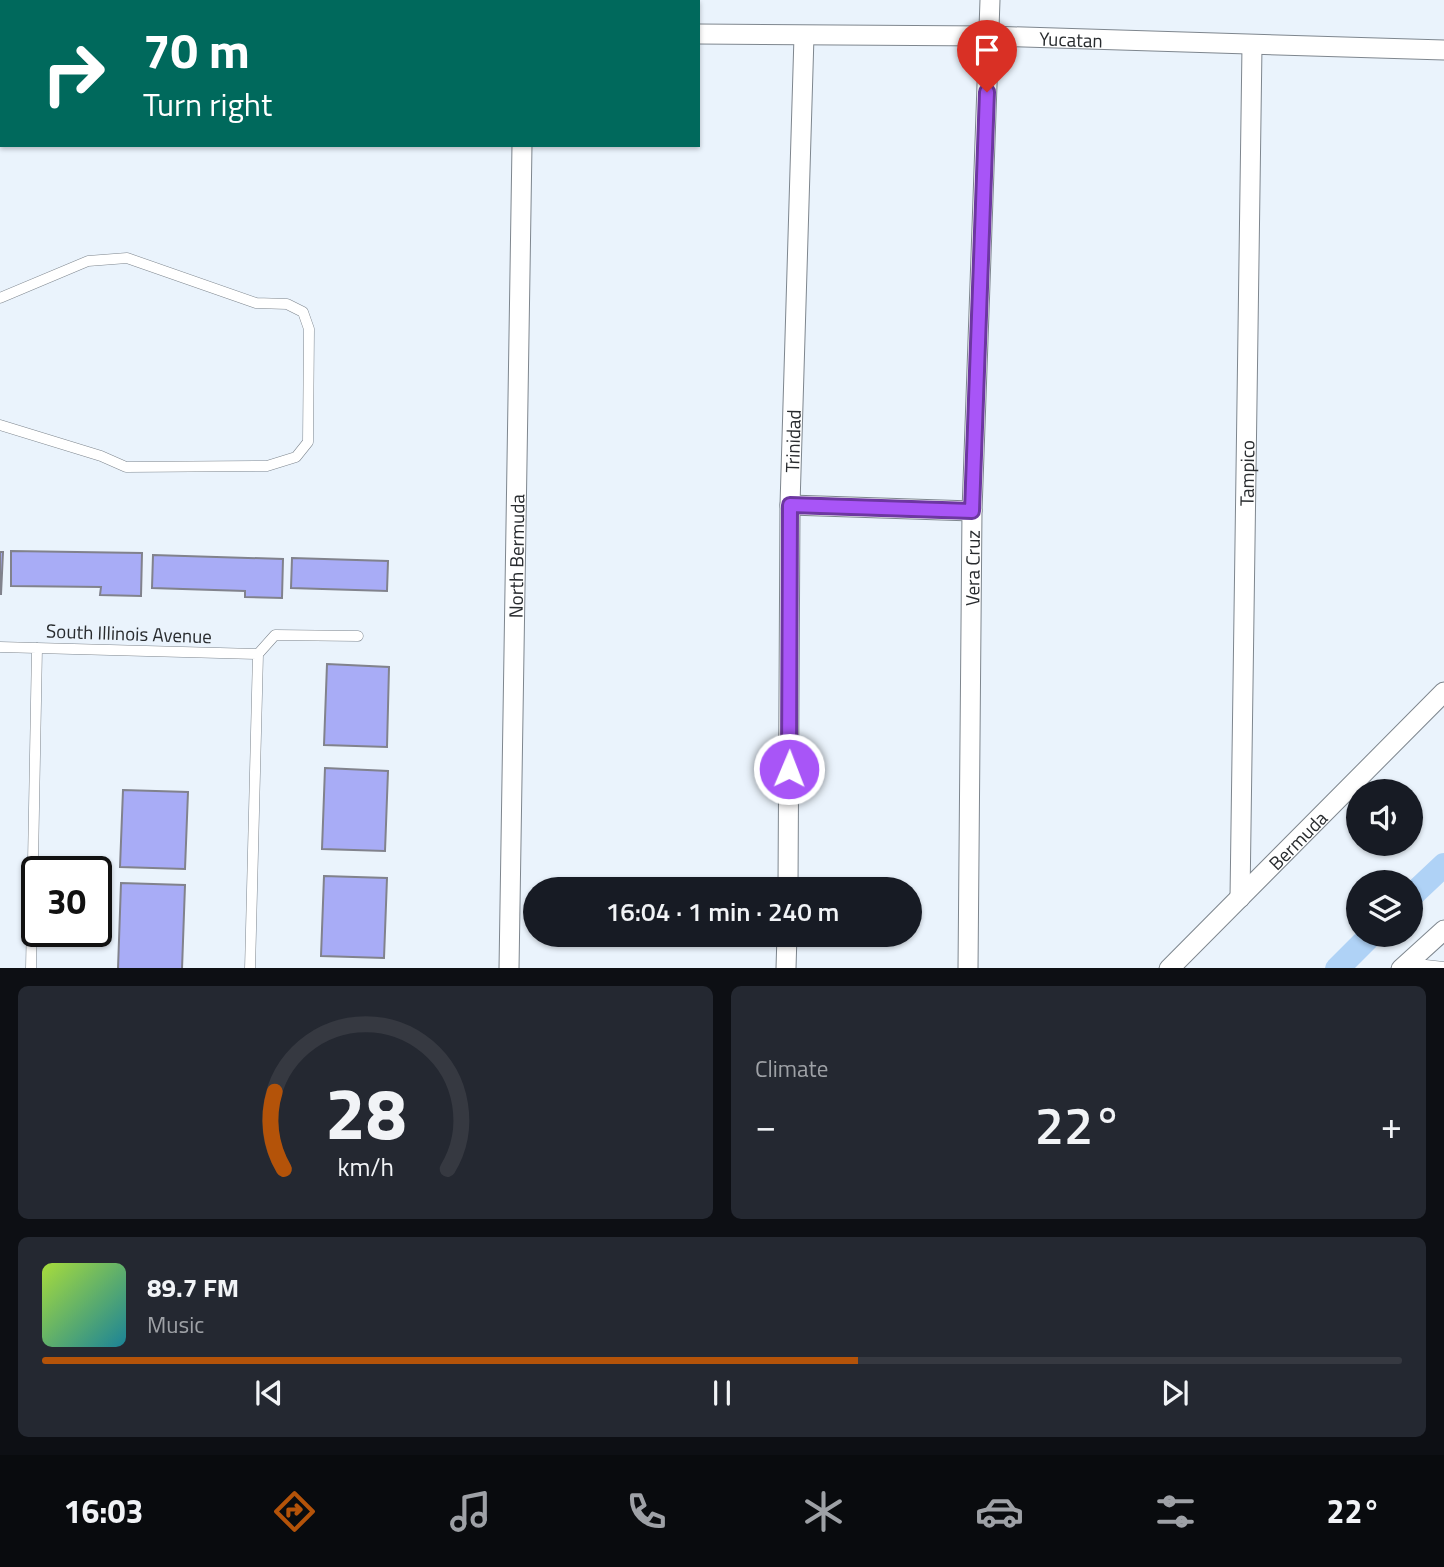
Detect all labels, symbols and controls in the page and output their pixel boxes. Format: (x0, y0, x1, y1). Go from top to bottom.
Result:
text: 70 m (143, 12, 250, 87)
pin (957, 20, 1017, 92)
street label: Yucatan (1039, 23, 1103, 54)
icon: right (28, 28, 119, 119)
icon: arrive (968, 31, 1006, 69)
text: Turn right (143, 80, 272, 128)
street label: Trinidad (776, 409, 807, 473)
street label: Tampico (1231, 440, 1261, 506)
street label: North Bermuda (500, 493, 531, 618)
street label: Vera Cruz (957, 530, 986, 606)
street label: South Illinois Avenue (46, 616, 212, 650)
position arrow (752, 732, 826, 806)
map controls (1346, 779, 1423, 947)
button: sound (1346, 779, 1423, 856)
street label: Bermuda (1261, 803, 1334, 876)
speed limit sign: 30 (21, 856, 112, 947)
button: layers (1346, 870, 1423, 947)
text: 16:04 · 1 min · 240 m (606, 892, 839, 931)
text: Climate (755, 1051, 828, 1086)
text: 28 (325, 1057, 406, 1167)
text: 22° (1035, 1085, 1122, 1164)
text: − (755, 1096, 776, 1154)
text: + (1381, 1096, 1402, 1154)
text: km/h (337, 1147, 394, 1185)
text: 89.7 FM (147, 1268, 239, 1307)
text: Music (147, 1307, 204, 1342)
icon: previous (250, 1374, 288, 1412)
icon: pause (703, 1374, 741, 1412)
icon: next (1156, 1374, 1194, 1412)
text: 16:03 (64, 1487, 143, 1535)
icon: directions (270, 1487, 319, 1536)
icon: music (446, 1487, 495, 1536)
icon: phone (622, 1487, 671, 1536)
icon: climate (799, 1487, 848, 1536)
icon: car (975, 1487, 1024, 1536)
icon: filters (1151, 1487, 1200, 1536)
text: 22° (1327, 1487, 1380, 1535)

